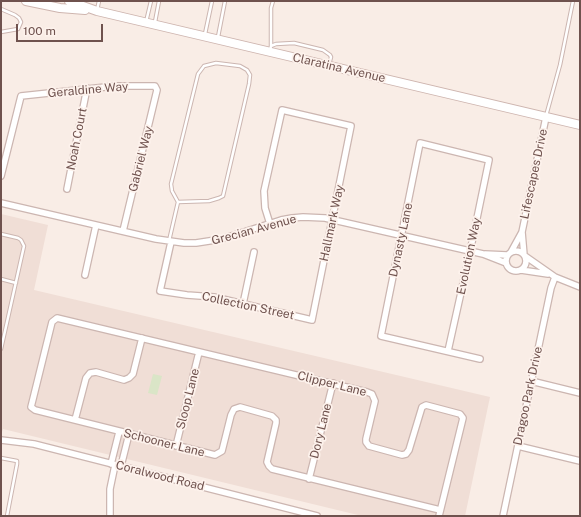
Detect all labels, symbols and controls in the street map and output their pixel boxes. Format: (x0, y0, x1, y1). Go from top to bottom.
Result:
scale bar (18, 16, 105, 42)
text: 100 m (23, 24, 56, 38)
street label: Claratina Avenue (291, 50, 387, 86)
street label: Geraldine Way (47, 79, 129, 101)
street label: Noah Court (64, 107, 90, 171)
street label: Gabriel Way (126, 125, 156, 193)
street label: Lifescapes Drive (517, 127, 551, 221)
street label: Hallmark Way (317, 183, 347, 263)
street label: Dynasty Lane (386, 202, 416, 278)
street label: Grecian Avenue (210, 212, 298, 248)
street label: Evolution Way (454, 216, 484, 296)
street label: Collection Street (200, 289, 296, 323)
street label: Dragoo Park Drive (511, 345, 545, 447)
street label: Sloop Lane (174, 367, 202, 431)
street label: Clipper Lane (296, 368, 368, 400)
street label: Dory Lane (307, 402, 335, 460)
street label: Schooner Lane (122, 426, 206, 460)
street label: Coralwood Road (114, 458, 206, 494)

